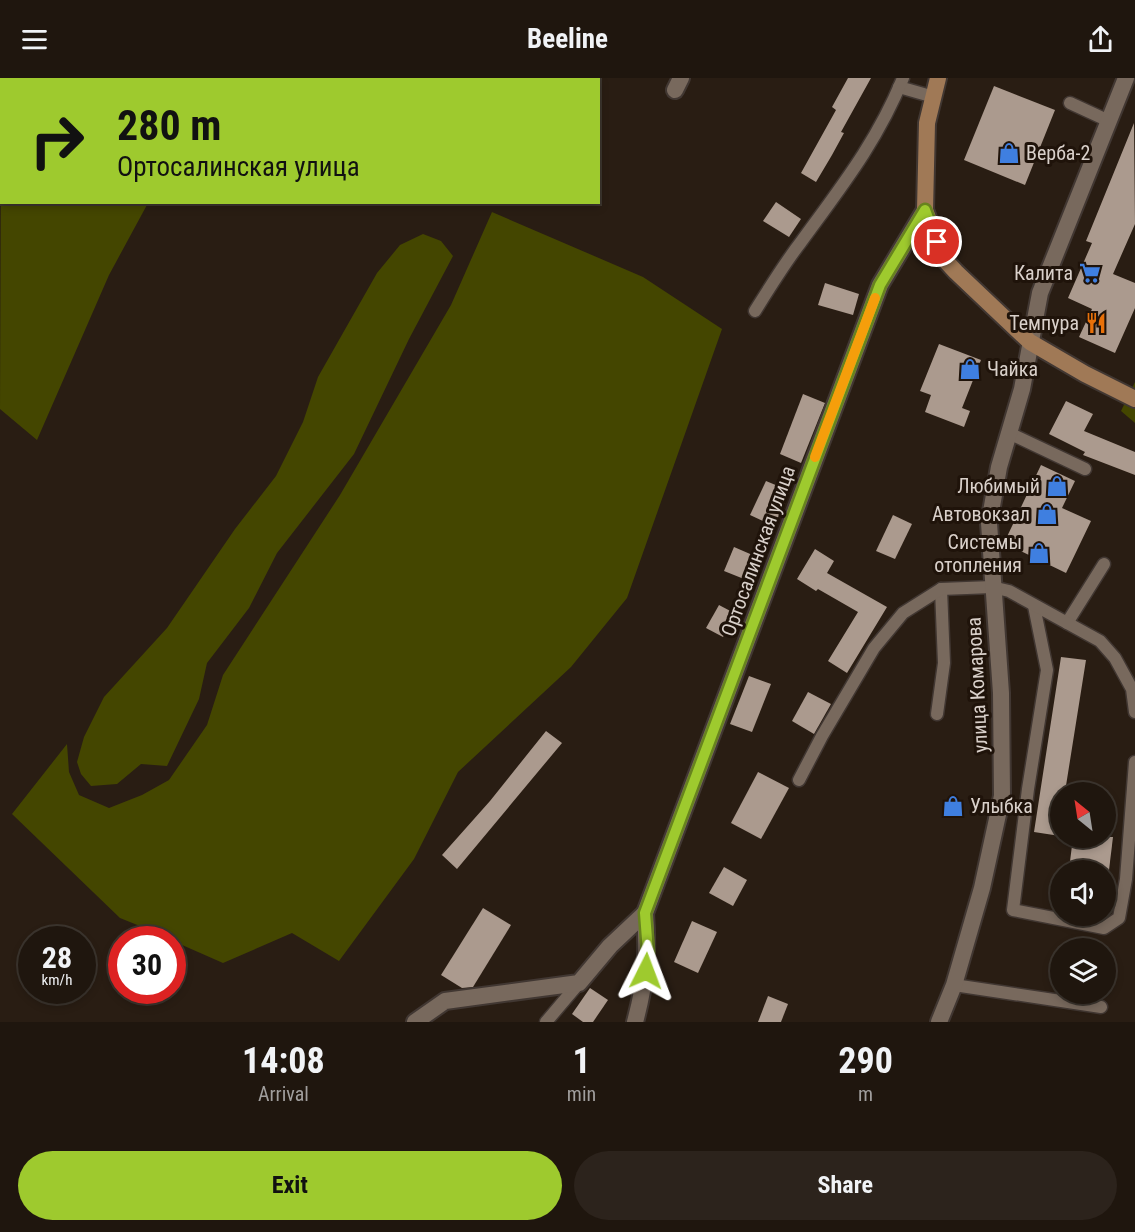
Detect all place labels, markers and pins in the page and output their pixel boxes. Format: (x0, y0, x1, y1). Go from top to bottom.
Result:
shop icon: Верба-2 (997, 141, 1021, 165)
place label: Верба-2 (1026, 141, 1090, 165)
pin (911, 216, 962, 267)
place label: Калита (1014, 261, 1073, 285)
supermarket icon: Калита (1078, 261, 1102, 285)
place label: Темпура (1009, 311, 1079, 335)
restaurant icon: Темпура (1084, 311, 1108, 335)
shop icon: Чайка (958, 357, 982, 381)
place label: Чайка (987, 357, 1038, 381)
place label: Любимый (957, 474, 1040, 498)
shop icon: Любимый (1045, 474, 1069, 498)
place label: Автовокзал (932, 502, 1030, 526)
shop icon: Автовокзал (1035, 502, 1059, 526)
place label: Системы отопления (934, 530, 1022, 577)
shop icon: Системы отопления (1027, 541, 1051, 565)
shop icon: Улыбка (941, 794, 965, 818)
place label: Улыбка (970, 794, 1033, 818)

